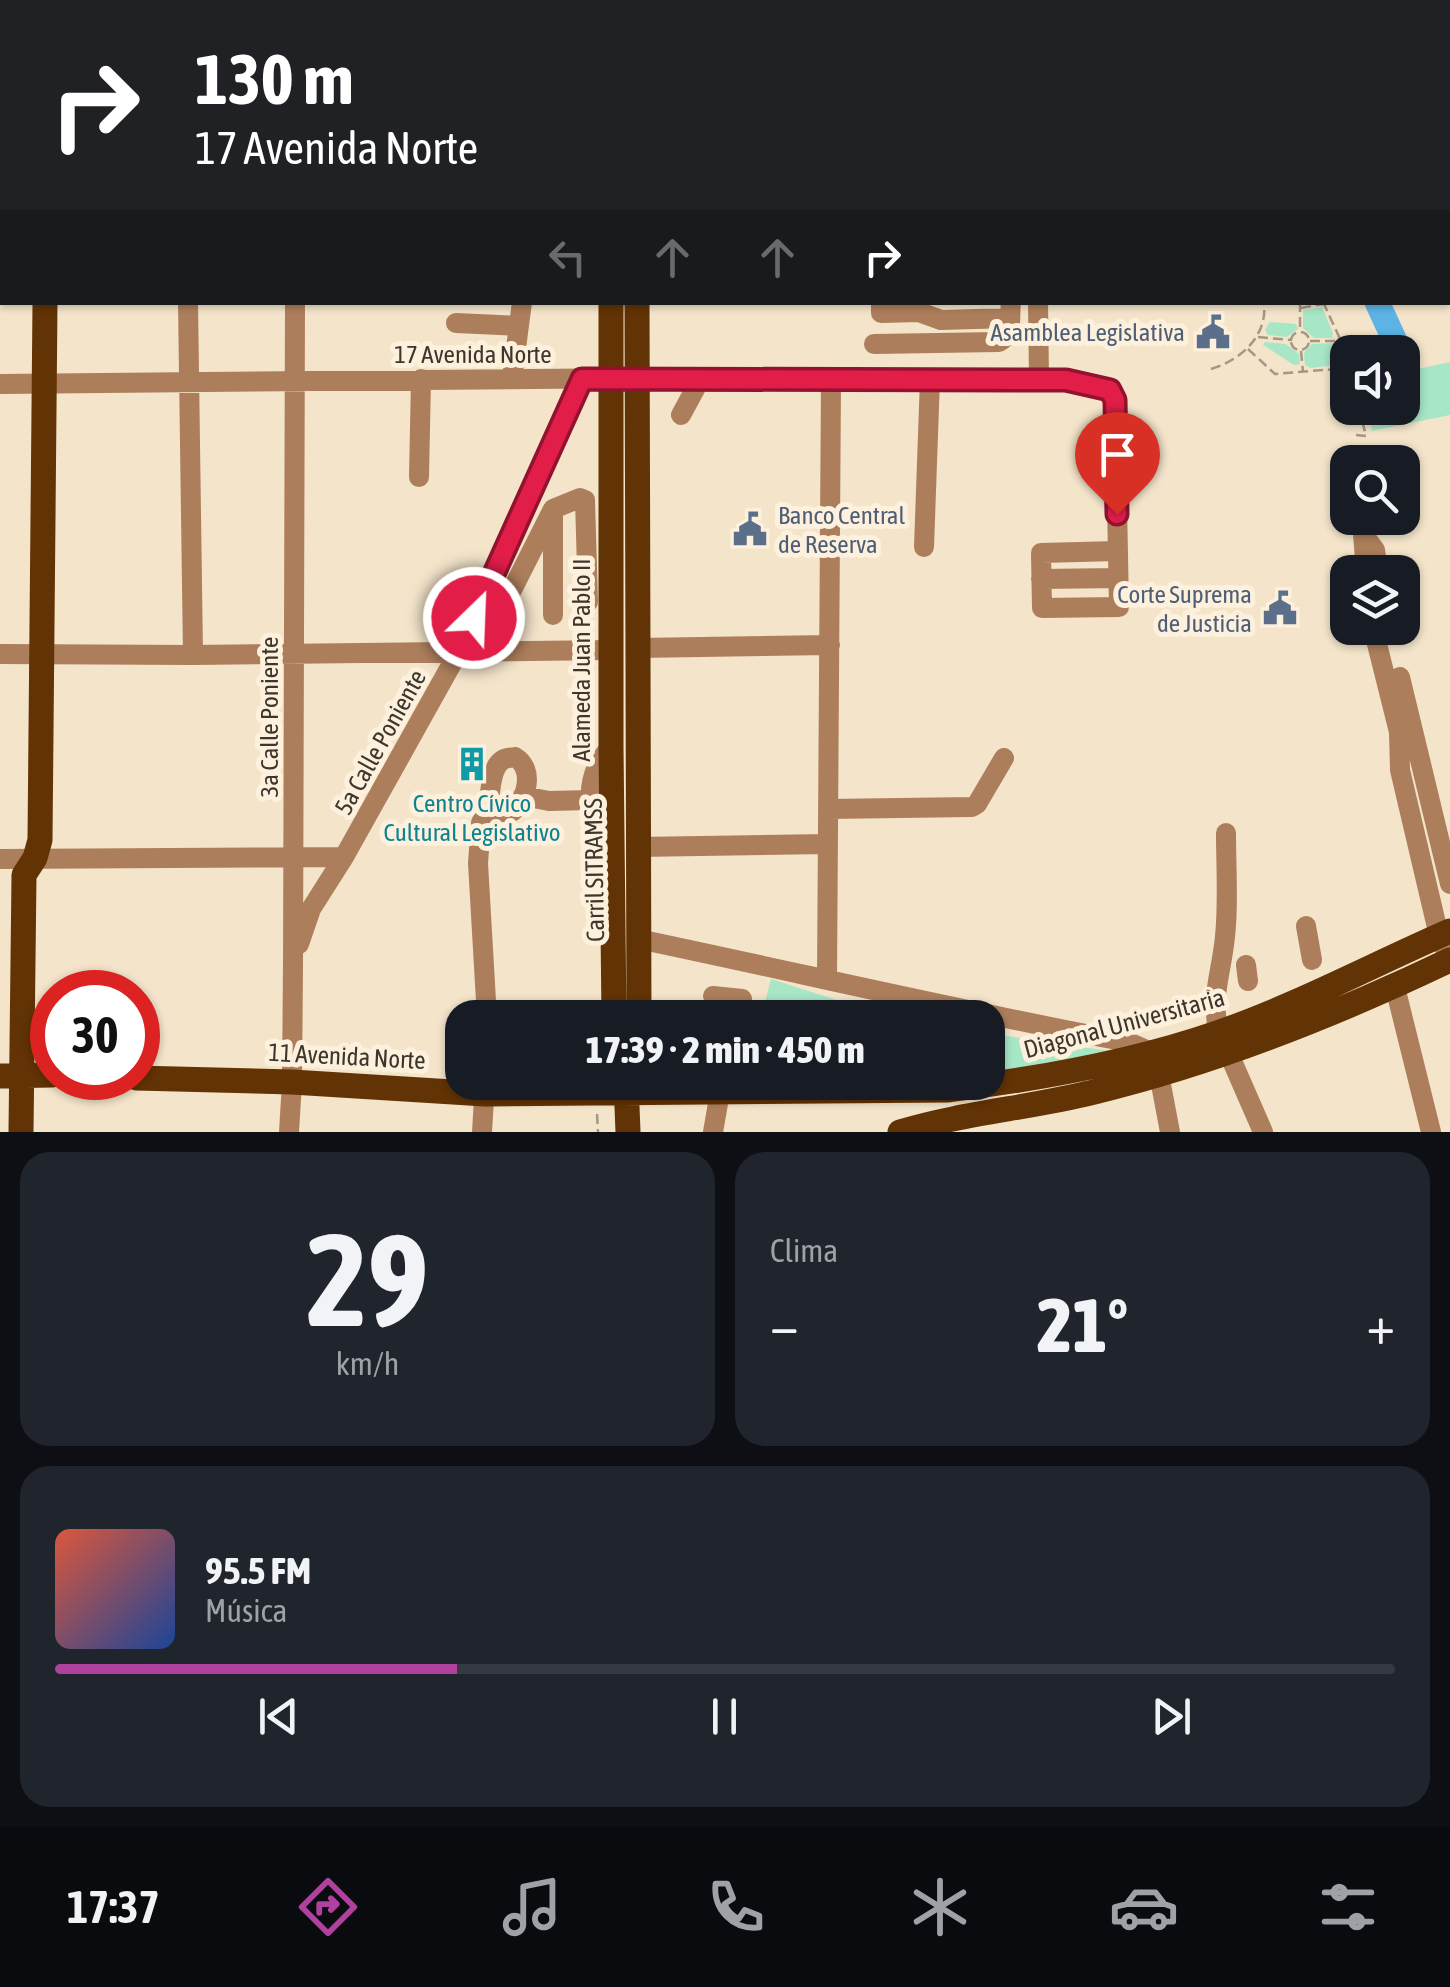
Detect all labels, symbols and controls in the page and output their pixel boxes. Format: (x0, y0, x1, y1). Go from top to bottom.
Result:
text: 130 m (195, 39, 354, 119)
icon: right (30, 40, 160, 170)
text: 17 Avenida Norte (195, 122, 478, 174)
icon: left (540, 230, 595, 285)
icon: ahead (645, 230, 700, 285)
icon: ahead (750, 230, 805, 285)
icon: right (855, 230, 910, 285)
public building icon: Asamblea Legislativa (1194, 313, 1232, 351)
place label: Asamblea Legislativa (990, 318, 1185, 346)
map controls (1330, 335, 1420, 645)
button: sound (1330, 335, 1420, 425)
street label: 17 Avenida Norte (394, 340, 552, 368)
pin (1075, 412, 1160, 515)
icon: arrive (1090, 427, 1145, 482)
button: search (1330, 445, 1420, 535)
place label: Banco Central de Reserva (778, 501, 905, 558)
public building icon: Banco Central de Reserva (731, 510, 769, 548)
button: layers (1330, 555, 1420, 645)
street label: Alameda Juan Pablo II (567, 558, 595, 762)
position arrow (422, 566, 526, 670)
place label: Corte Suprema de Justicia (1117, 580, 1252, 637)
public building icon: Corte Suprema de Justicia (1261, 589, 1299, 627)
street label: 3a Calle Poniente (255, 637, 283, 797)
street label: 5a Calle Poniente (329, 665, 431, 819)
building icon: Centro Cívico Cultural Legislativo (453, 745, 491, 783)
place label: Centro Cívico Cultural Legislativo (383, 789, 561, 846)
street label: Carril SITRAMSS (579, 798, 609, 942)
speed limit sign: 30 (30, 970, 160, 1100)
street label: Diagonal Universitaria (1021, 983, 1227, 1063)
text: 17:39 · 2 min · 450 m (585, 1028, 865, 1071)
street label: 11 Avenida Norte (268, 1038, 426, 1074)
text: 29 (306, 1205, 429, 1354)
text: Clima (770, 1232, 838, 1269)
text: 21° (1037, 1282, 1128, 1368)
text: − (770, 1293, 799, 1356)
text: + (1366, 1293, 1395, 1356)
text: km/h (336, 1345, 399, 1382)
text: 95.5 FM (205, 1549, 311, 1592)
text: Música (205, 1592, 287, 1629)
icon: previous (251, 1689, 306, 1744)
icon: pause (697, 1689, 752, 1744)
icon: next (1144, 1689, 1199, 1744)
icon: directions (293, 1872, 363, 1942)
icon: music (497, 1872, 567, 1942)
icon: phone (701, 1872, 771, 1942)
icon: climate (905, 1872, 975, 1942)
icon: car (1109, 1872, 1179, 1942)
icon: filters (1313, 1872, 1383, 1942)
text: 17:37 (67, 1881, 160, 1933)

